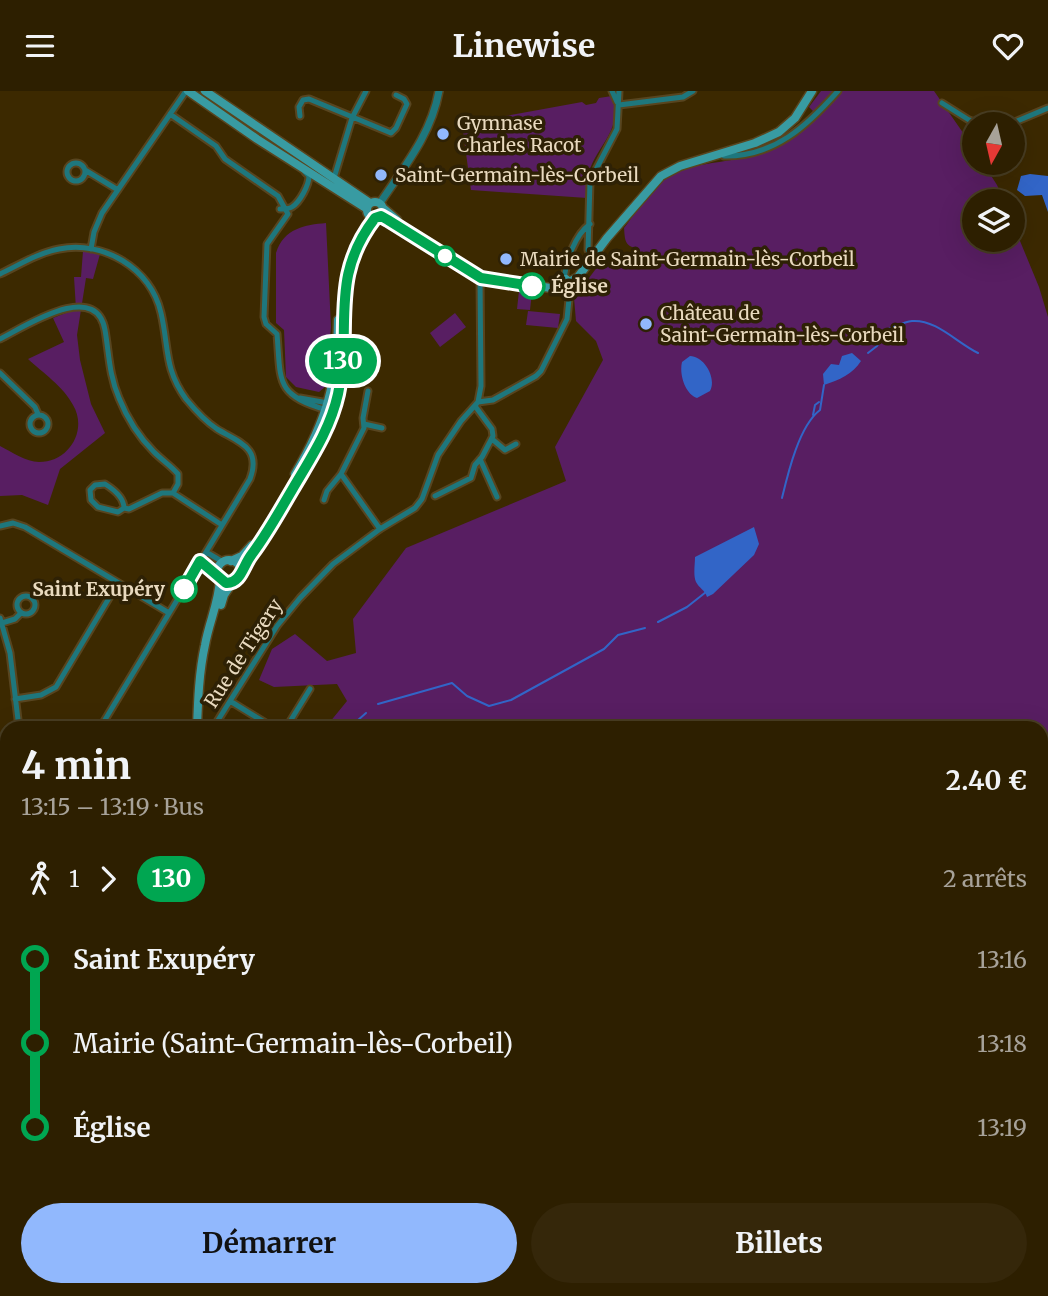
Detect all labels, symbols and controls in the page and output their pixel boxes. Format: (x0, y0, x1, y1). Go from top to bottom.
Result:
text: Linewise (453, 26, 595, 66)
icon: menu (21, 27, 59, 65)
icon: heart (989, 27, 1027, 65)
place label: Gymnase Charles Racot (457, 111, 582, 157)
north arrow (962, 112, 1026, 175)
map controls (962, 112, 1025, 252)
marker: Gymnase Charles Racot (435, 126, 451, 142)
place label: Saint-Germain-lès-Corbeil (395, 163, 639, 187)
marker: Saint-Germain-lès-Corbeil (373, 167, 389, 183)
button: layers (962, 189, 1025, 252)
unlabelled marker (435, 246, 455, 266)
place label: Mairie de Saint-Germain-lès-Corbeil (520, 247, 855, 271)
marker: Mairie de Saint-Germain-lès-Corbeil (498, 251, 514, 267)
marker: Église (519, 273, 545, 299)
place label: Église (551, 274, 608, 298)
place label: Château de Saint-Germain-lès-Corbeil (660, 301, 904, 347)
marker: Château de Saint-Germain-lès-Corbeil (638, 316, 654, 332)
line badge: 130 (303, 338, 383, 384)
text: 130 (323, 345, 363, 376)
marker: Saint Exupéry (171, 576, 197, 602)
place label: Saint Exupéry (32, 577, 166, 601)
street label: Rue de Tigery (199, 594, 287, 712)
text: 4 min (21, 742, 131, 789)
text: 2.40 € (946, 764, 1027, 797)
text: 13:15 – 13:19 · Bus (21, 792, 204, 821)
icon: walk (21, 860, 59, 898)
icon: forward (89, 860, 127, 898)
text: 130 (151, 863, 191, 894)
text: 1 (69, 864, 79, 893)
text: 2 arrêts (943, 864, 1027, 893)
text: Saint Exupéry (73, 943, 255, 976)
text: 13:16 (977, 945, 1027, 974)
text: Mairie (Saint-Germain-lès-Corbeil) (73, 1027, 513, 1060)
text: 13:18 (977, 1029, 1027, 1058)
text: Église (73, 1111, 151, 1144)
text: 13:19 (977, 1113, 1027, 1142)
button: Démarrer (21, 1203, 517, 1283)
button: Billets (531, 1203, 1027, 1283)

